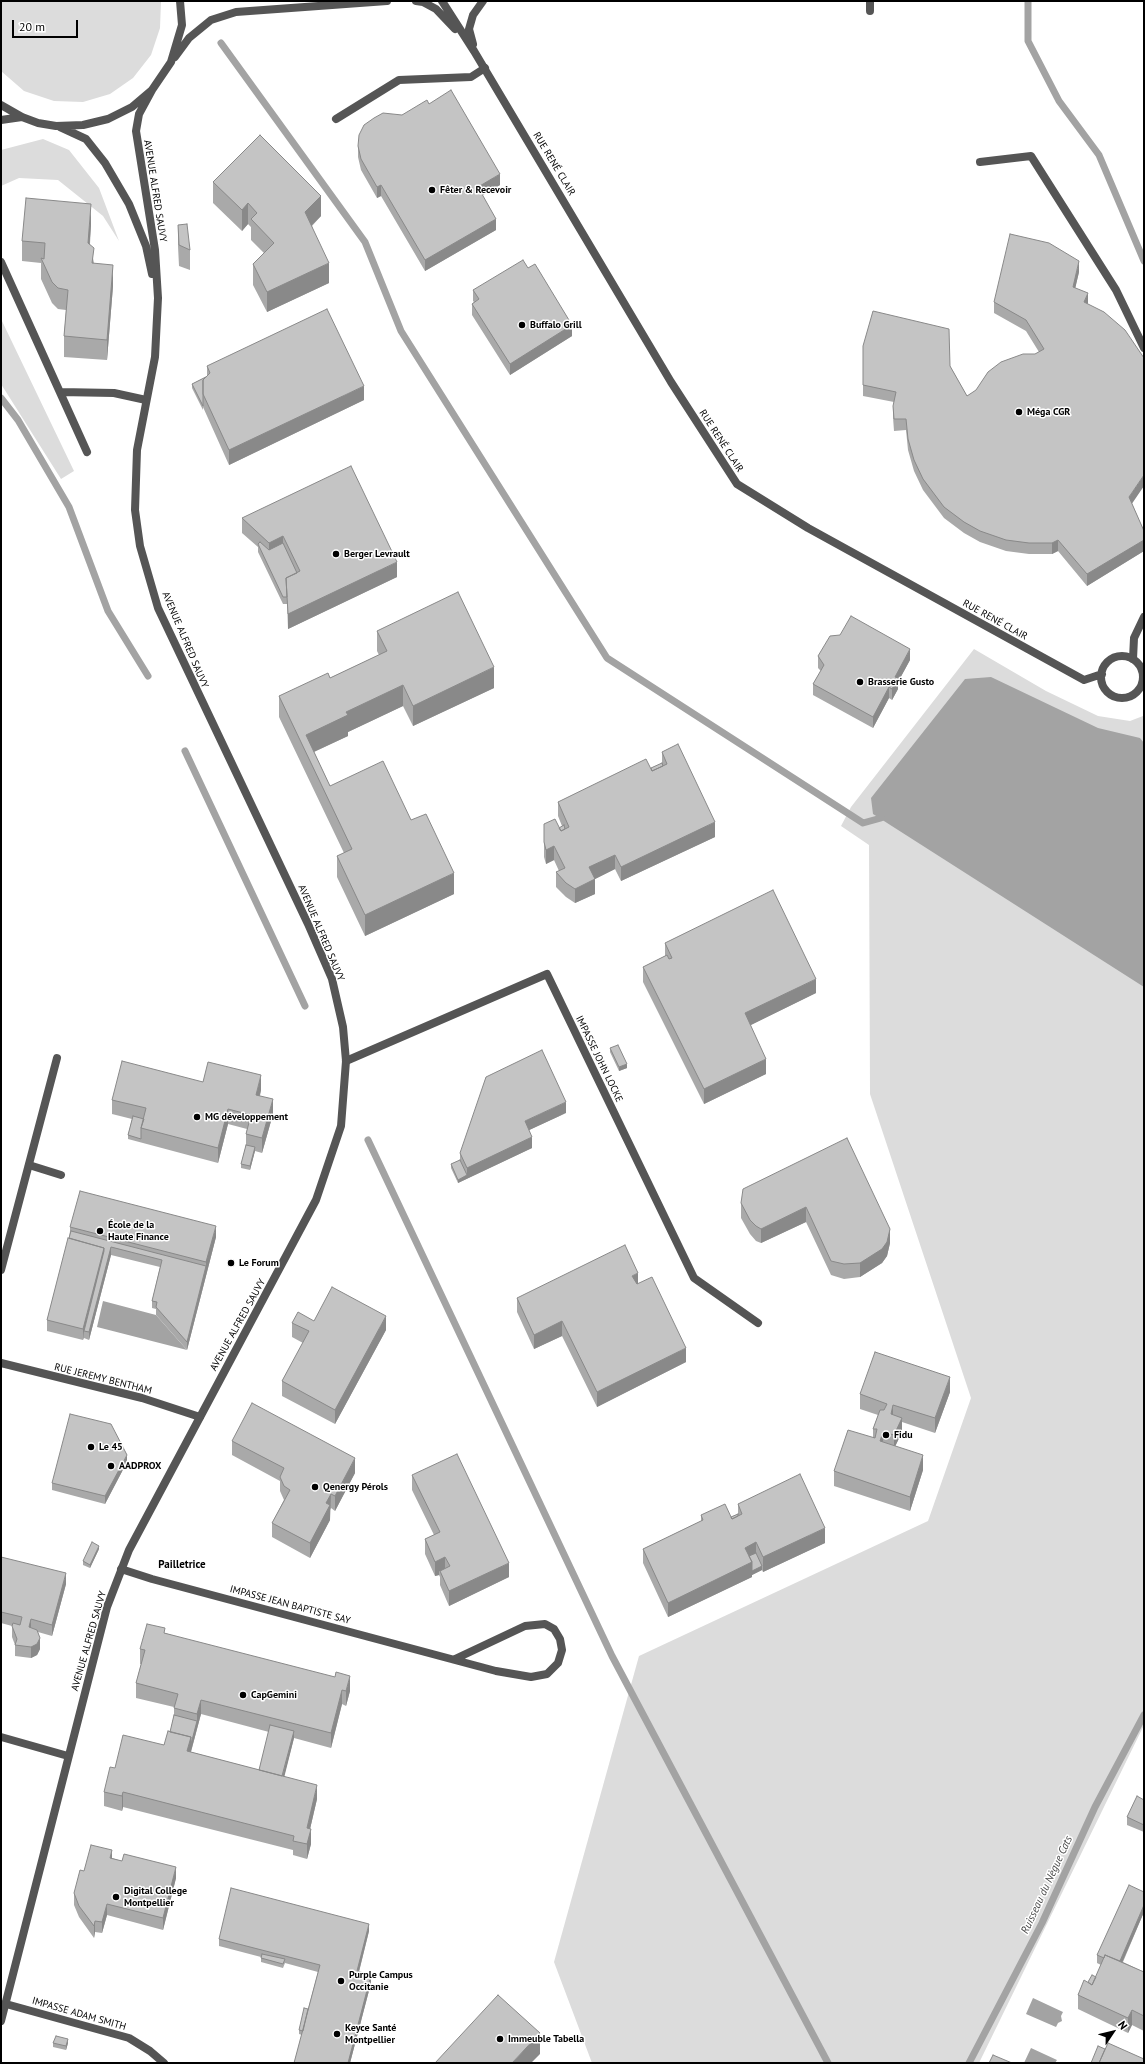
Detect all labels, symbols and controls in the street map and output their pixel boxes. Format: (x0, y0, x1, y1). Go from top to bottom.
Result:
scale bar (14, 12, 80, 38)
text: 20 m (19, 19, 45, 34)
street label: RUE RENÉ CLAIR (530, 130, 578, 198)
street label: AVENUE ALFRED SAUVY (141, 139, 169, 243)
place label: Fêter & Recevoir (440, 184, 511, 196)
marker: Fêter & Recevoir (427, 185, 437, 195)
place label: Buffalo Grill (530, 319, 582, 331)
marker: Buffalo Grill (517, 320, 527, 330)
place label: Méga CGR (1027, 406, 1070, 418)
street label: RUE RENÉ CLAIR (696, 407, 746, 475)
marker: Méga CGR (1014, 407, 1024, 417)
place label: Berger Levrault (344, 548, 410, 560)
marker: Berger Levrault (331, 549, 341, 559)
street label: AVENUE ALFRED SAUVY (159, 590, 211, 690)
street label: RUE RENÉ CLAIR (961, 597, 1029, 643)
place label: Brasserie Gusto (868, 676, 934, 688)
marker: Brasserie Gusto (855, 677, 865, 687)
street label: AVENUE ALFRED SAUVY (295, 883, 347, 983)
street label: IMPASSE JOHN LOCKE (573, 1014, 625, 1104)
place label: MG développement (205, 1111, 288, 1123)
marker: MG développement (192, 1112, 202, 1122)
place label: École de la Haute Finance (108, 1219, 169, 1242)
marker: École de la Haute Finance (95, 1226, 105, 1236)
place label: Le Forum (239, 1257, 279, 1269)
marker: Le Forum (226, 1258, 236, 1268)
street label: AVENUE ALFRED SAUVY (208, 1277, 268, 1373)
street label: RUE JEREMY BENTHAM (53, 1361, 153, 1397)
place label: Fidu (894, 1429, 913, 1441)
marker: Fidu (881, 1430, 891, 1440)
place label: Le 45 (99, 1441, 123, 1453)
marker: Le 45 (86, 1442, 96, 1452)
place label: AADPROX (119, 1460, 161, 1472)
marker: AADPROX (106, 1461, 116, 1471)
place label: Qenergy Pérols (323, 1481, 388, 1493)
marker: Qenergy Pérols (310, 1482, 320, 1492)
district label: Pailletrice (158, 1558, 206, 1572)
street label: IMPASSE JEAN BAPTISTE SAY (228, 1583, 352, 1627)
street label: AVENUE ALFRED SAUVY (69, 1590, 109, 1692)
place label: CapGemini (251, 1689, 297, 1701)
marker: CapGemini (238, 1690, 248, 1700)
water label: Ruisseau du Nègue Cats (1019, 1834, 1075, 1936)
place label: Digital College Montpellier (124, 1885, 187, 1908)
marker: Digital College Montpellier (111, 1892, 121, 1902)
place label: Purple Campus Occitanie (349, 1969, 413, 1992)
marker: Purple Campus Occitanie (336, 1976, 346, 1986)
street label: IMPASSE ADAM SMITH (31, 1995, 127, 2033)
north arrow (1093, 2012, 1133, 2052)
text: N (1115, 2018, 1131, 2032)
place label: Keyce Santé Montpellier (345, 2022, 396, 2046)
marker: Keyce Santé Montpellier (332, 2029, 342, 2039)
place label: Immeuble Tabella (508, 2033, 584, 2045)
marker: Immeuble Tabella (495, 2034, 505, 2044)

